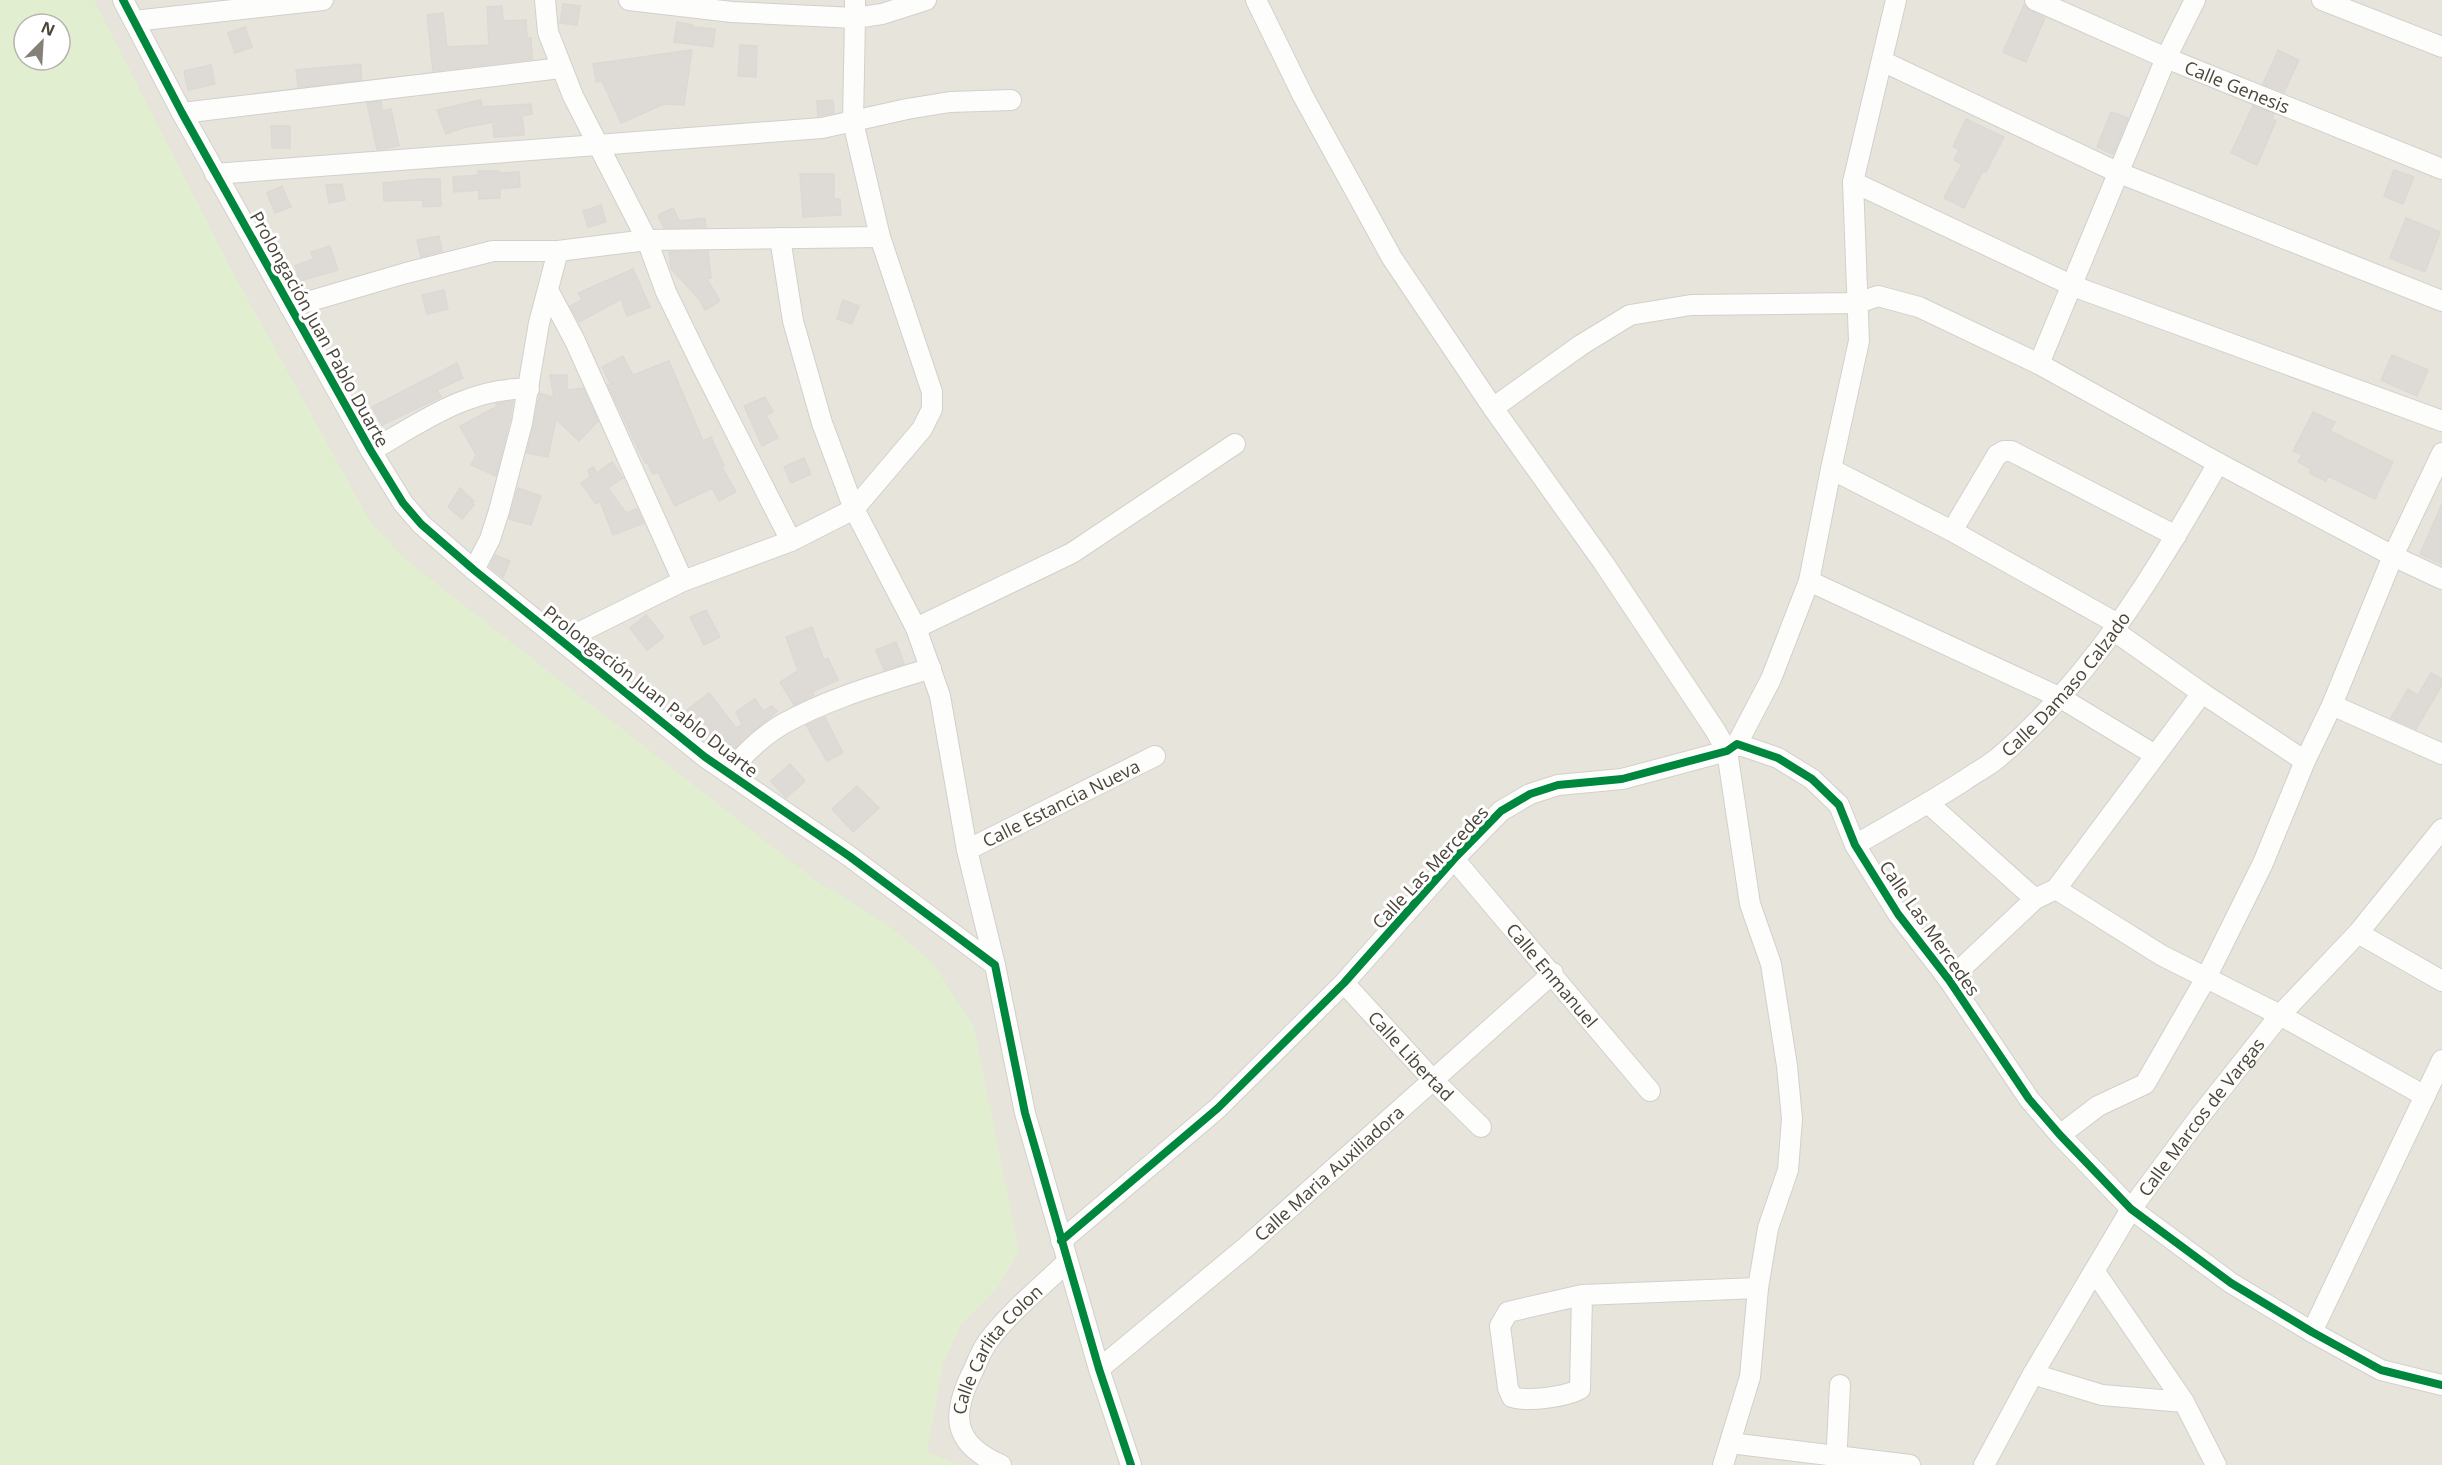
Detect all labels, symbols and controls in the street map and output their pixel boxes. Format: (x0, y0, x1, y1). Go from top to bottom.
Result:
north arrow (12, 12, 72, 72)
text: N (38, 16, 59, 41)
street label: Calle Genesis (2181, 55, 2293, 119)
street label: Prolongación Juan Pablo Duarte (245, 207, 395, 451)
street label: Prolongación Juan Pablo Duarte (539, 600, 763, 782)
street label: Calle Damaso Calzado (1996, 607, 2135, 762)
street label: Calle Estancia Nueva (978, 754, 1144, 852)
street label: Calle Las Mercedes (1367, 800, 1493, 934)
street label: Calle Las Mercedes (1874, 856, 1986, 1000)
street label: Calle Enmanuel (1501, 918, 1603, 1032)
street label: Calle Libertad (1363, 1005, 1459, 1106)
street label: Calle Marcos de Vargas (2133, 1033, 2270, 1201)
street label: Calle Maria Auxiliadora (1249, 1100, 1409, 1246)
street label: Calle Carlita Colon (947, 1279, 1047, 1416)

